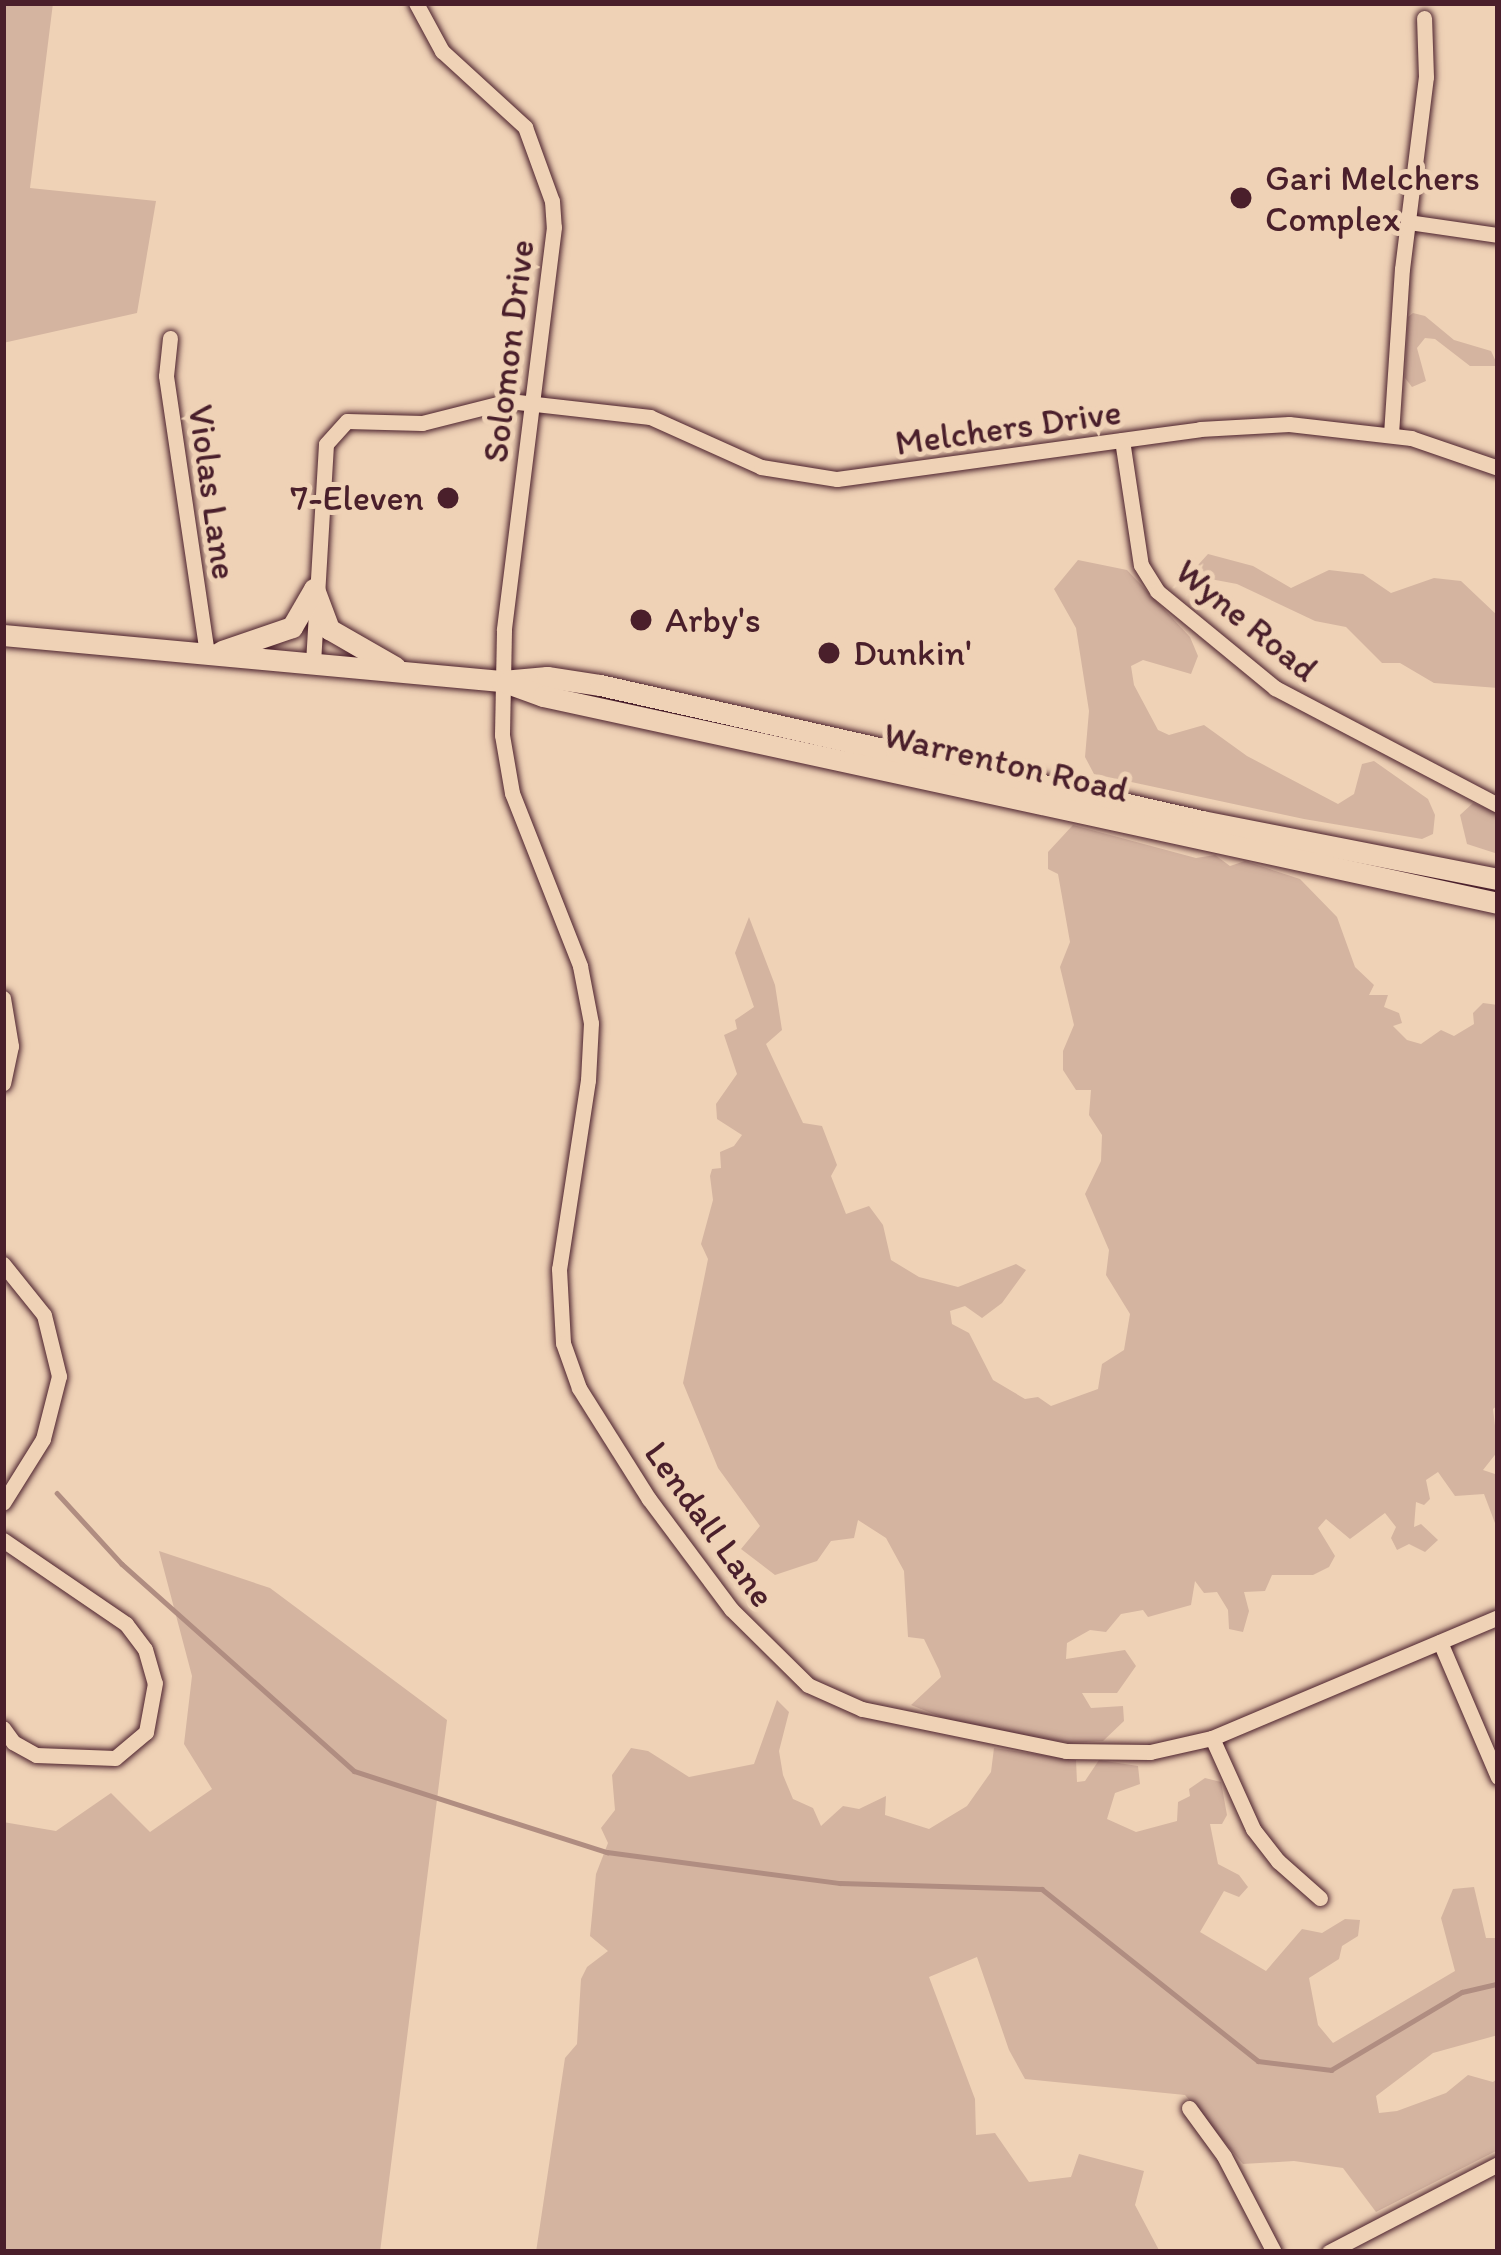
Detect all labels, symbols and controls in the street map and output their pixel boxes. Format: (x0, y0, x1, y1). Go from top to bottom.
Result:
place label: Gari Melchers Complex (1265, 155, 1479, 240)
marker: Gari Melchers Complex (1228, 185, 1254, 211)
street label: Solomon Drive (473, 237, 543, 465)
street label: Melchers Drive (892, 390, 1124, 464)
street label: Violas Lane (179, 402, 247, 582)
place label: 7-Eleven (290, 476, 424, 520)
marker: 7-Eleven (435, 485, 461, 511)
street label: Wyne Road (1168, 550, 1326, 690)
place label: Arby's (665, 598, 761, 642)
marker: Arby's (628, 607, 654, 633)
place label: Dunkin' (853, 631, 972, 675)
marker: Dunkin' (816, 640, 842, 666)
street label: Warrenton Road (879, 713, 1133, 811)
street label: Lendall Lane (635, 1432, 785, 1616)

